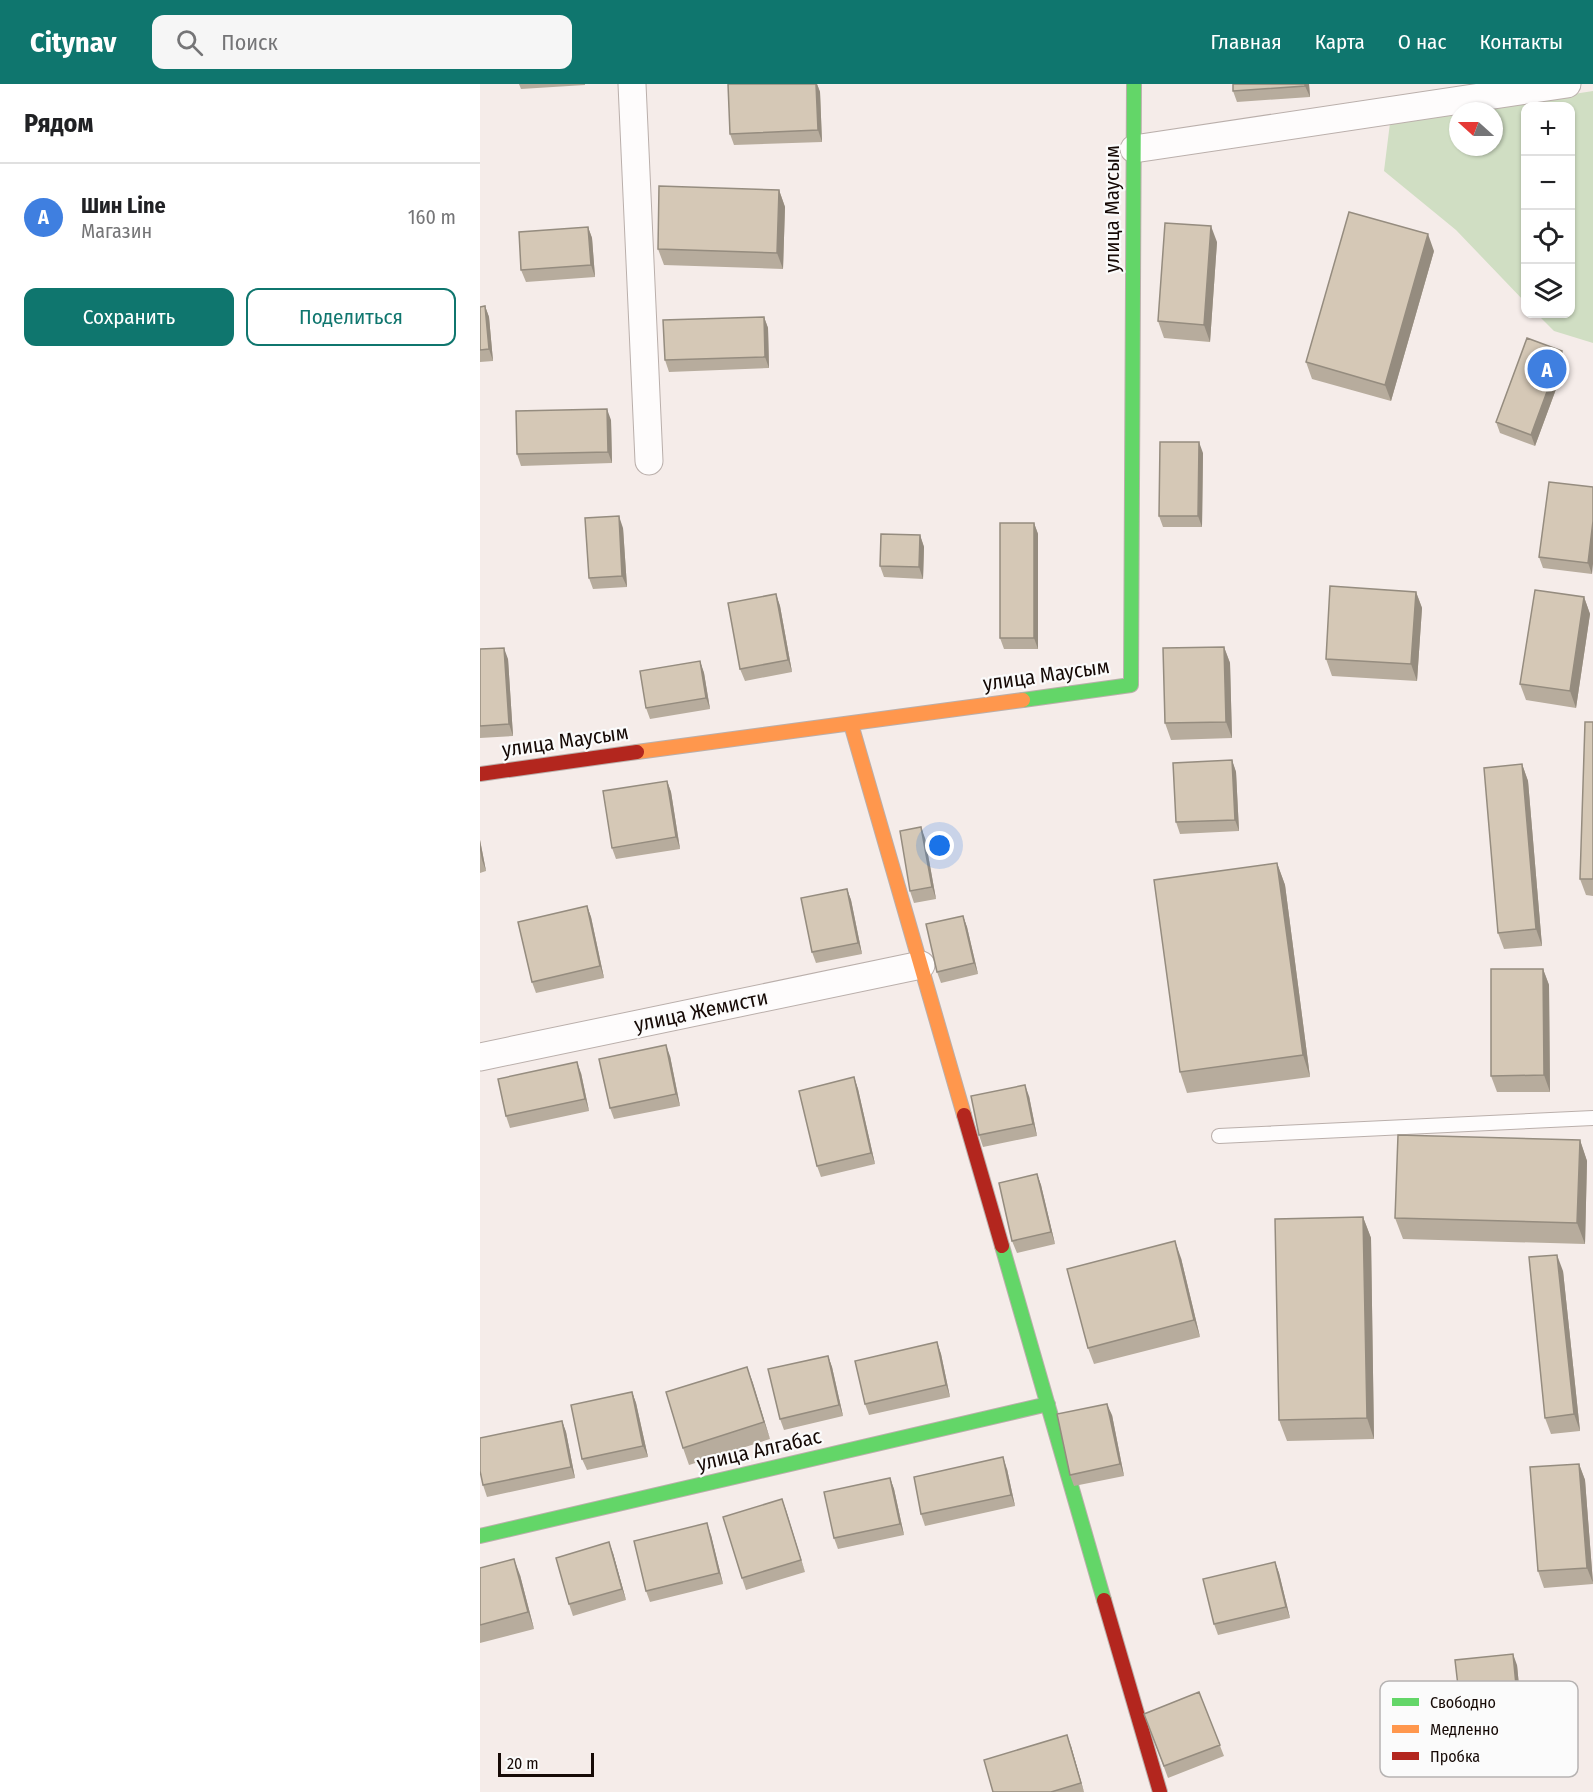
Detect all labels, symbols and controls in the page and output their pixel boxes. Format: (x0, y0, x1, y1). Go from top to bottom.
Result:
search box (152, 15, 572, 69)
text: Citynav (30, 26, 116, 59)
icon: search (173, 26, 206, 59)
text: Поиск (221, 29, 278, 56)
text: Главная (1211, 29, 1282, 55)
text: Карта (1315, 29, 1365, 55)
text: О нас (1398, 29, 1446, 55)
text: Контакты (1479, 29, 1563, 55)
north arrow (1449, 102, 1503, 156)
map controls (1521, 102, 1575, 318)
button: + (1521, 102, 1575, 156)
text: Рядом (24, 108, 93, 139)
street label: улица Маусым (1099, 145, 1125, 273)
button: − (1521, 156, 1575, 210)
text: Шин Line (81, 192, 166, 219)
text: A (38, 205, 49, 229)
text: 160 m (408, 205, 456, 229)
button: locate (1521, 210, 1575, 264)
text: Магазин (81, 219, 152, 243)
button: layers (1521, 264, 1575, 318)
button: Сохранить (24, 288, 234, 346)
button: Поделиться (246, 288, 456, 346)
pin: A (1528, 346, 1566, 392)
street label: улица Маусым (981, 653, 1111, 697)
street label: улица Маусым (500, 719, 630, 763)
your location (925, 831, 954, 860)
street label: улица Жемисти (632, 984, 770, 1038)
street label: улица Алгабас (694, 1423, 824, 1477)
legend (1380, 1681, 1578, 1777)
text: Свободно (1430, 1693, 1496, 1712)
text: Медленно (1430, 1720, 1499, 1739)
text: Пробка (1430, 1747, 1480, 1766)
scale bar (498, 1750, 594, 1778)
text: 20 m (507, 1754, 538, 1773)

